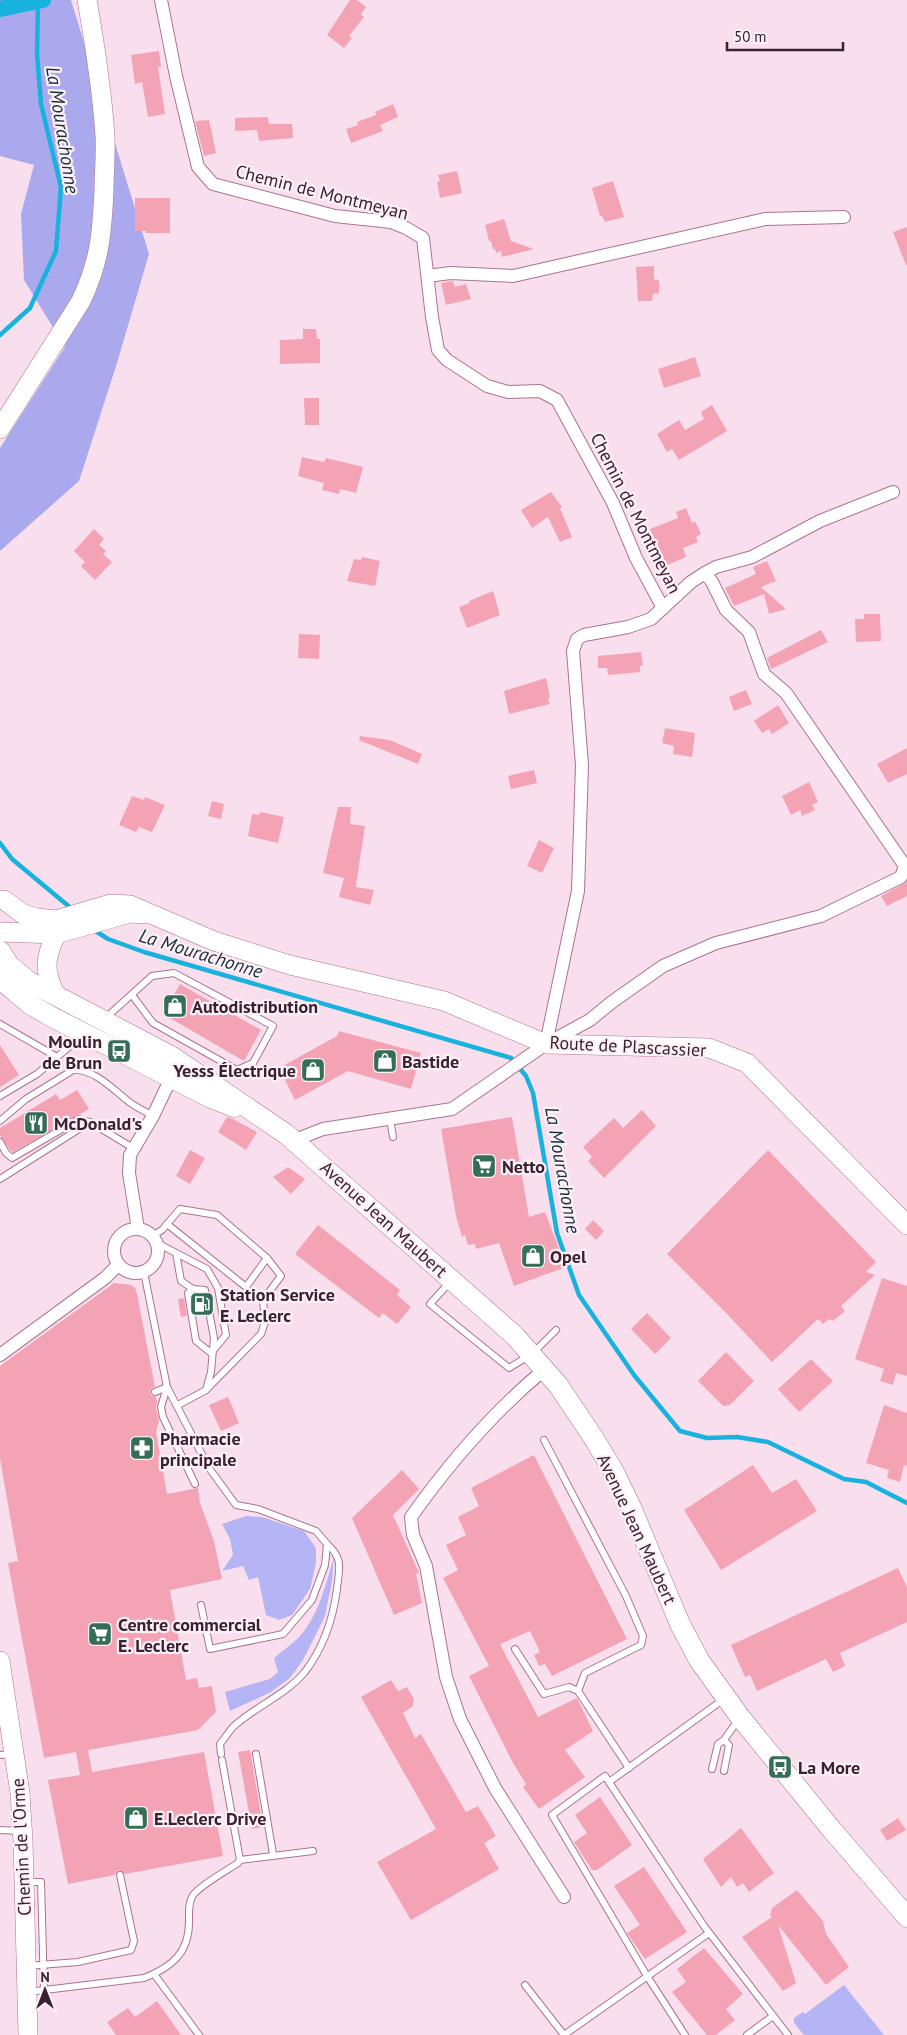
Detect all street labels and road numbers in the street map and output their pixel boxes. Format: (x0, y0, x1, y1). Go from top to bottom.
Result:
street label: Chemin de Montmeyan (233, 159, 411, 225)
street label: Chemin de Montmeyan (585, 429, 687, 597)
street label: Route de Plascassier (549, 1030, 707, 1062)
street label: Avenue Jean Maubert (316, 1156, 452, 1282)
street label: Avenue Jean Maubert (592, 1450, 682, 1608)
street label: Chemin de l'Orme (6, 1778, 36, 1916)

